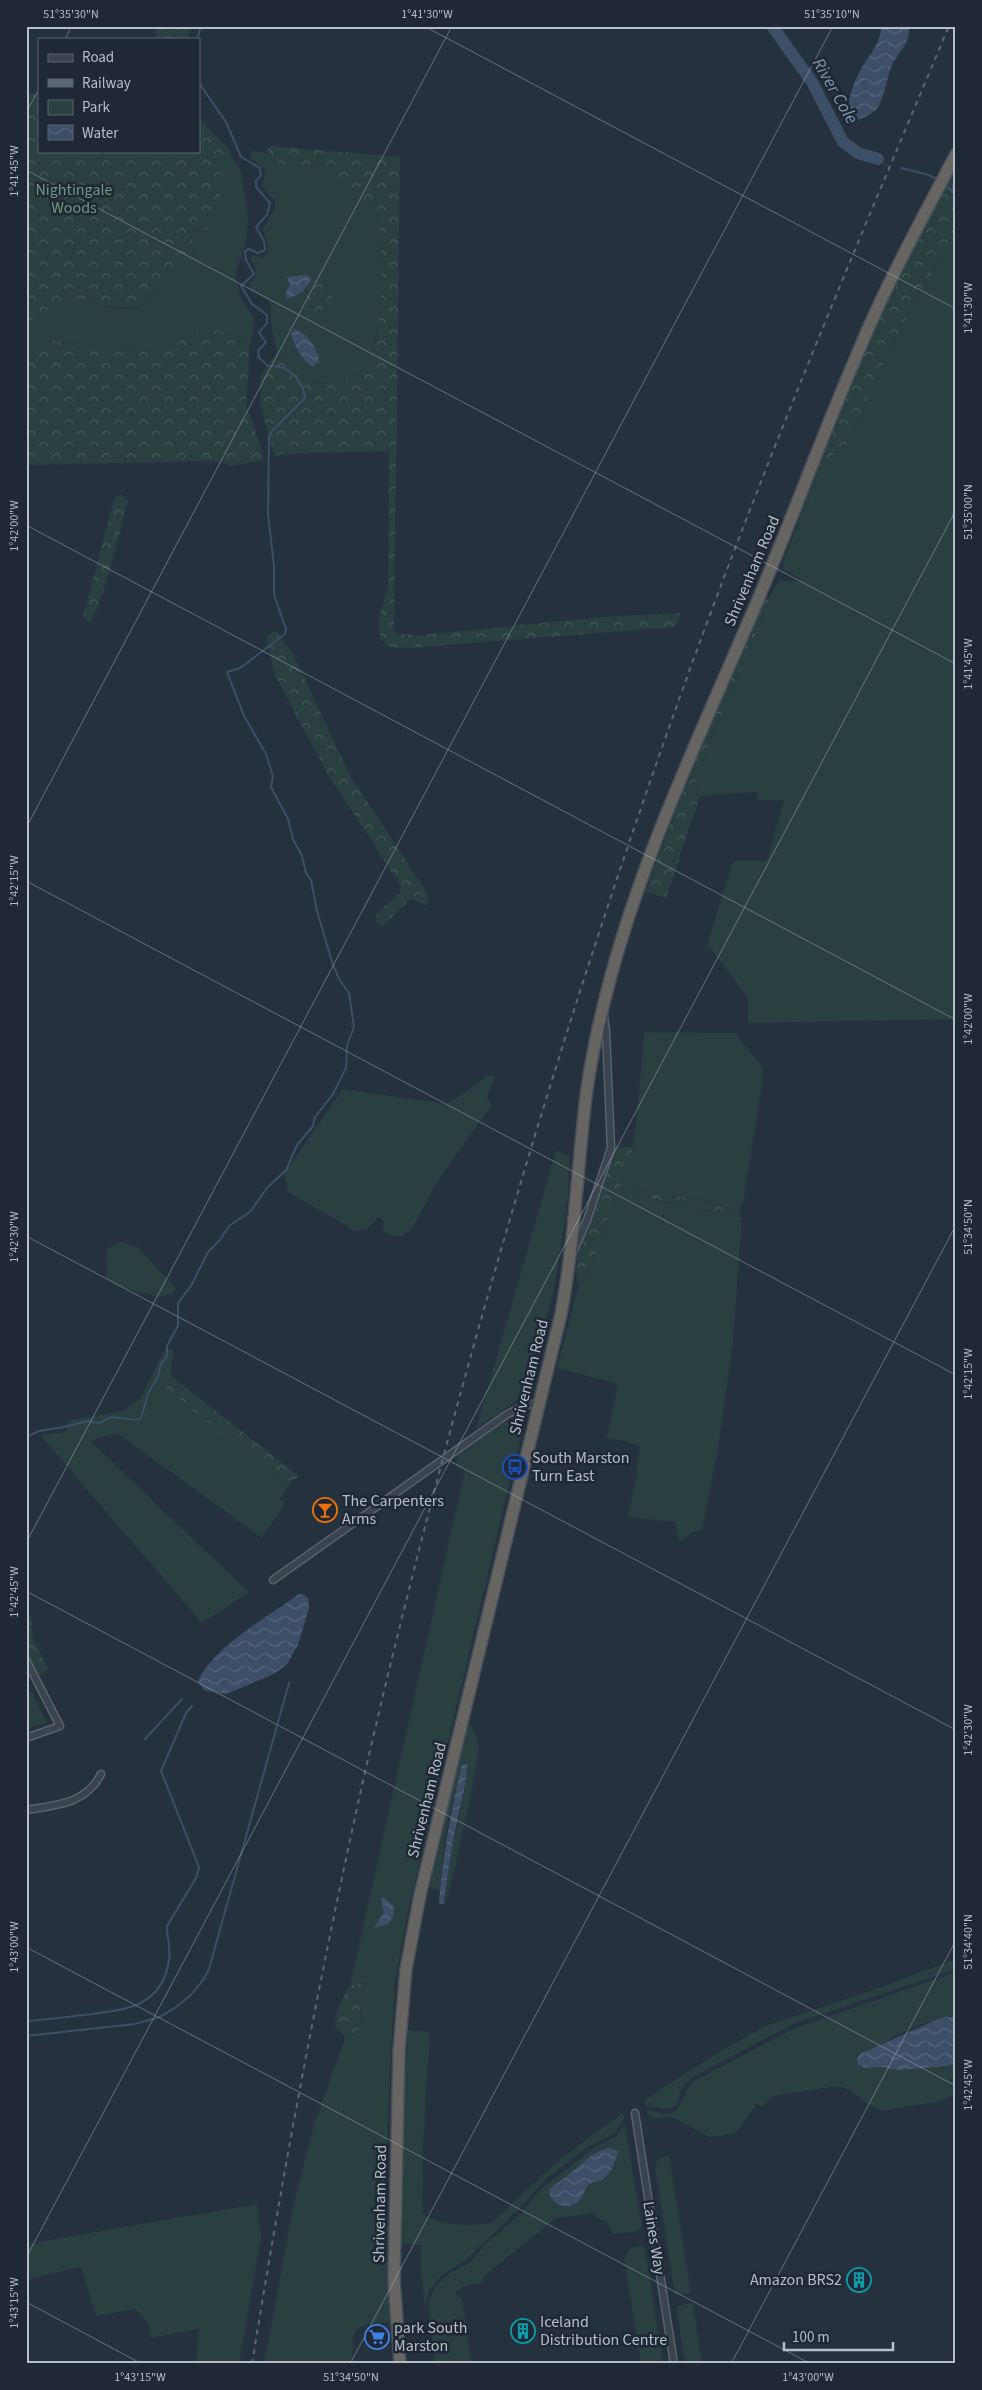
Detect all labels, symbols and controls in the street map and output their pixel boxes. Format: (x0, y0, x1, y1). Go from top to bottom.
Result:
text: 51°35'30"N (43, 6, 99, 23)
text: 1°41'30"W (401, 6, 453, 23)
text: 51°35'10"N (804, 6, 860, 23)
legend (38, 38, 200, 152)
text: Road (82, 47, 114, 68)
water label: River Cole (806, 53, 864, 129)
text: Railway (82, 73, 131, 94)
text: Park (82, 97, 111, 118)
text: Water (82, 123, 119, 144)
text: 1°41'45"W (6, 145, 23, 197)
park label: Nightingale Woods (35, 179, 113, 219)
text: 1°41'30"W (960, 282, 977, 334)
text: 51°35'00"N (960, 484, 977, 540)
text: 1°42'00"W (6, 500, 23, 552)
street label: Shrivenham Road (719, 512, 785, 630)
text: 1°41'45"W (960, 638, 977, 690)
text: 1°42'15"W (6, 855, 23, 907)
text: 1°42'00"W (960, 993, 977, 1045)
text: 51°34'50"N (960, 1199, 977, 1255)
text: 1°42'30"W (6, 1211, 23, 1263)
street label: Shrivenham Road (504, 1317, 554, 1437)
text: 1°42'15"W (960, 1348, 977, 1400)
place label: South Marston Turn East (532, 1447, 629, 1487)
bus stop icon: South Marston Turn East (502, 1454, 528, 1480)
place label: The Carpenters Arms (342, 1490, 444, 1530)
bar icon: The Carpenters Arms (312, 1497, 338, 1523)
text: 1°42'45"W (6, 1566, 23, 1618)
text: 1°42'30"W (960, 1704, 977, 1756)
street label: Shrivenham Road (402, 1740, 452, 1860)
text: 51°34'40"N (960, 1914, 977, 1970)
text: 1°43'00"W (6, 1921, 23, 1973)
text: 1°42'45"W (960, 2059, 977, 2111)
street label: Shrivenham Road (368, 2145, 392, 2263)
street label: Laines Way (637, 2200, 671, 2277)
building icon: Amazon BRS2 (846, 2267, 872, 2293)
place label: Amazon BRS2 (750, 2269, 842, 2291)
text: 1°43'15"W (6, 2277, 23, 2329)
place label: Iceland Distribution Centre (540, 2311, 667, 2351)
place label: park South Marston (394, 2317, 467, 2357)
building icon: Iceland Distribution Centre (510, 2318, 536, 2344)
scale bar (784, 2320, 893, 2352)
supermarket icon: park South Marston (364, 2324, 390, 2350)
text: 100 m (792, 2327, 830, 2348)
text: 1°43'15"W (114, 2369, 166, 2386)
text: 51°34'50"N (323, 2369, 379, 2386)
text: 1°43'00"W (782, 2369, 834, 2386)

